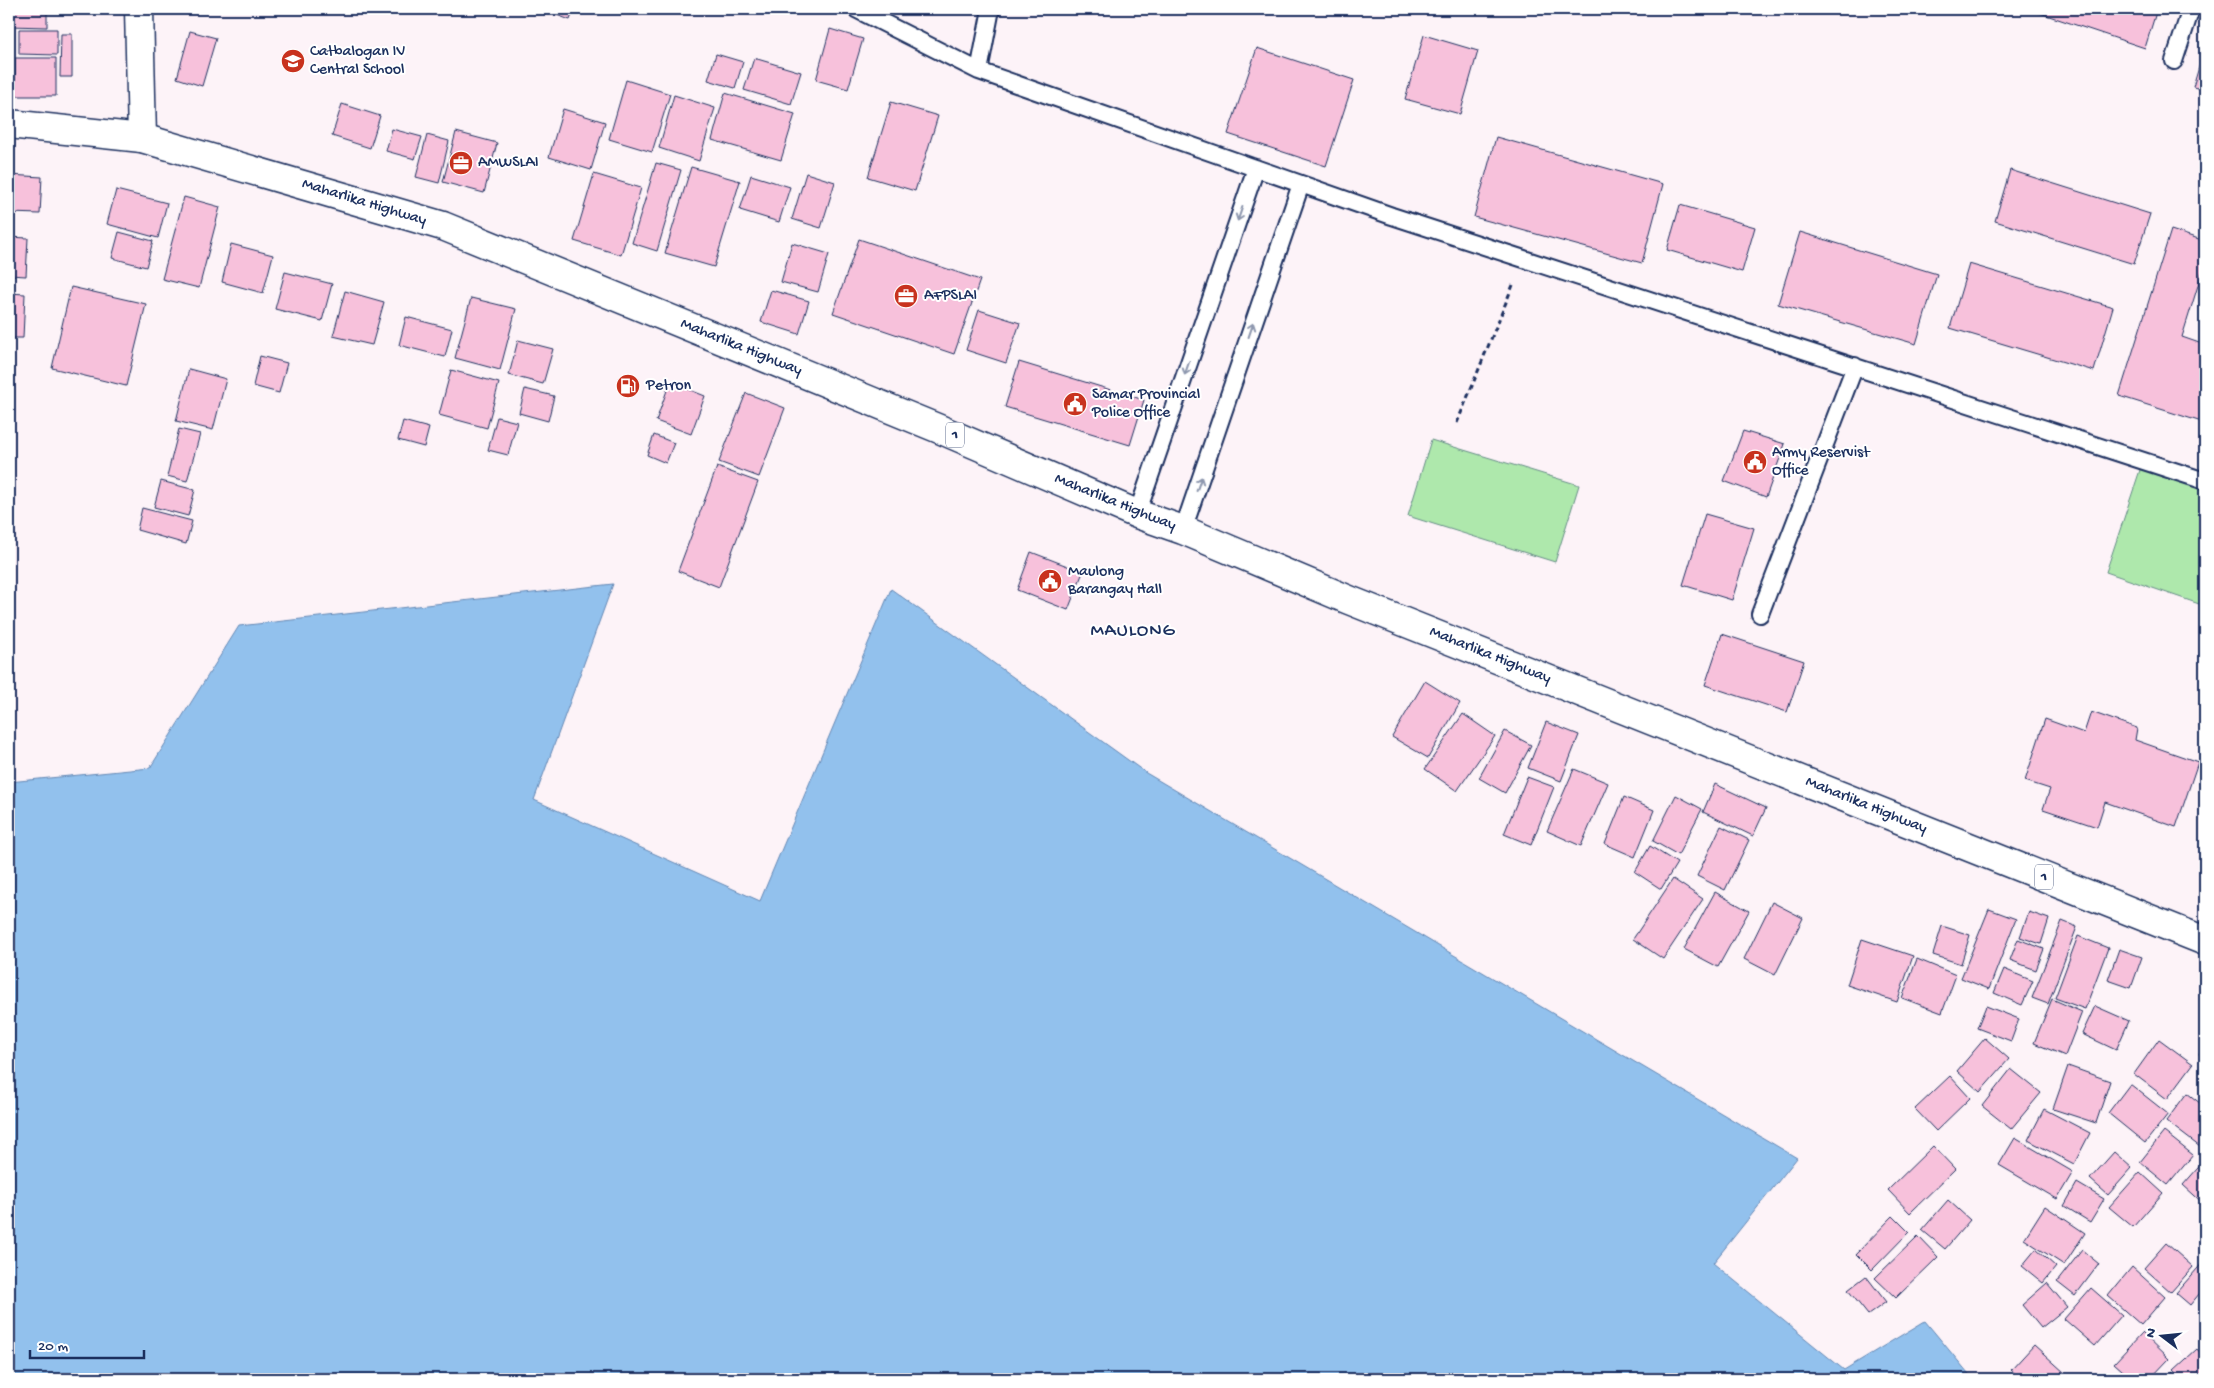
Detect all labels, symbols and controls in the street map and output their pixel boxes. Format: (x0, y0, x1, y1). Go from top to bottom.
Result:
place label: Catbalogan IV Central School (310, 43, 405, 80)
school or university icon: Catbalogan IV Central School (280, 48, 306, 74)
office icon: AMWSLAI (448, 150, 474, 176)
place label: AMWSLAI (478, 154, 539, 173)
street label: Maharlika Highway (299, 175, 429, 231)
one-way arrow (1235, 206, 1244, 221)
office icon: AFPSLAI (893, 283, 919, 309)
place label: AFPSLAI (924, 287, 977, 306)
street label: Maharlika Highway (677, 315, 805, 381)
one-way arrow (1247, 323, 1256, 339)
one-way arrow (1181, 359, 1191, 375)
fuel station icon: Petron (615, 373, 641, 399)
place label: Petron (645, 377, 692, 396)
place label: Samar Provincial Police Office (1091, 386, 1200, 423)
public building icon: Samar Provincial Police Office (1062, 391, 1088, 417)
road number: 1 (946, 422, 964, 448)
place label: Army Reservist Office (1772, 444, 1871, 481)
public building icon: Army Reservist Office (1742, 449, 1768, 475)
street label: Maharlika Highway (1051, 470, 1179, 536)
one-way arrow (1195, 477, 1204, 492)
place label: Maulong Barangay Hall (1067, 563, 1162, 600)
public building icon: Maulong Barangay Hall (1037, 568, 1063, 594)
district label: MAULONG (1090, 620, 1176, 643)
street label: Maharlika Highway (1426, 623, 1554, 689)
street label: Maharlika Highway (1802, 773, 1930, 839)
road number: 1 (2035, 864, 2053, 890)
north arrow (2136, 1310, 2186, 1360)
text: N (2142, 1326, 2161, 1340)
scale bar (30, 1328, 144, 1360)
text: 20 m (38, 1338, 68, 1356)

